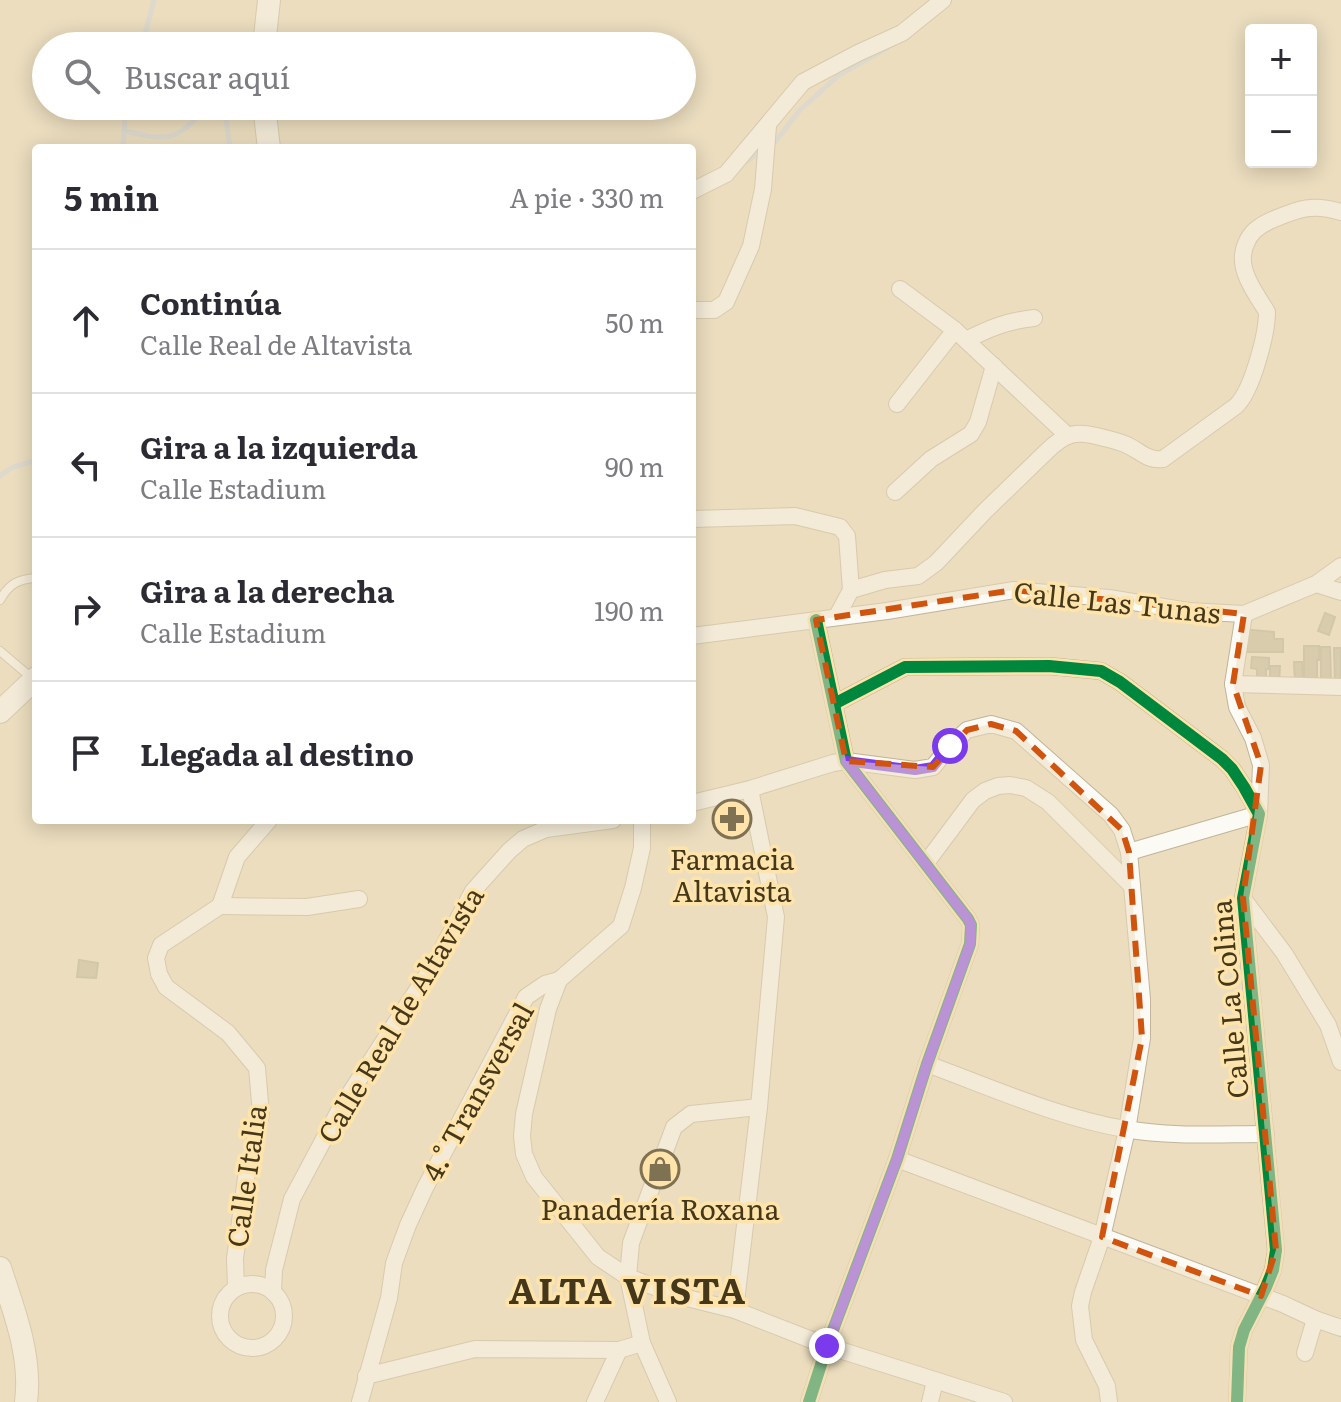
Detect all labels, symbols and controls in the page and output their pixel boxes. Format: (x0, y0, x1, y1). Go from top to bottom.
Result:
map controls (1245, 24, 1317, 168)
button: + (1245, 24, 1317, 96)
search box (32, 32, 696, 120)
icon: search (60, 54, 104, 98)
text: Buscar aquí (124, 54, 290, 98)
button: − (1245, 96, 1317, 168)
text: 5 min (64, 171, 159, 221)
text: A pie · 330 m (510, 177, 664, 216)
text: Continúa (140, 280, 281, 324)
icon: ahead (64, 299, 108, 343)
text: 50 m (605, 302, 664, 341)
text: Calle Real de Altavista (140, 324, 412, 363)
text: Gira a la izquierda (140, 424, 418, 468)
icon: left (64, 443, 108, 487)
text: 90 m (605, 446, 664, 485)
text: Calle Estadium (140, 468, 326, 507)
text: Gira a la derecha (140, 568, 394, 612)
street label: Calle Las Tunas (1012, 569, 1223, 633)
icon: right (64, 587, 108, 631)
text: 190 m (594, 590, 664, 629)
text: Calle Estadium (140, 612, 326, 651)
route start (932, 728, 968, 764)
icon: arrive (64, 731, 108, 775)
text: Llegada al destino (140, 731, 414, 775)
pharmacy icon: Farmacia Altavista (711, 798, 753, 840)
place label: Farmacia Altavista (670, 837, 794, 911)
street label: Calle Real de Altavista (306, 878, 493, 1150)
street label: Calle La Colina (1198, 898, 1258, 1100)
street label: 4.° Transversal (410, 994, 543, 1188)
street label: Calle Italia (214, 1102, 276, 1250)
shop icon: Panadería Roxana (639, 1148, 681, 1190)
place label: Panadería Roxana (540, 1187, 780, 1229)
district label: ALTA VISTA (509, 1262, 747, 1315)
route end (809, 1328, 845, 1364)

